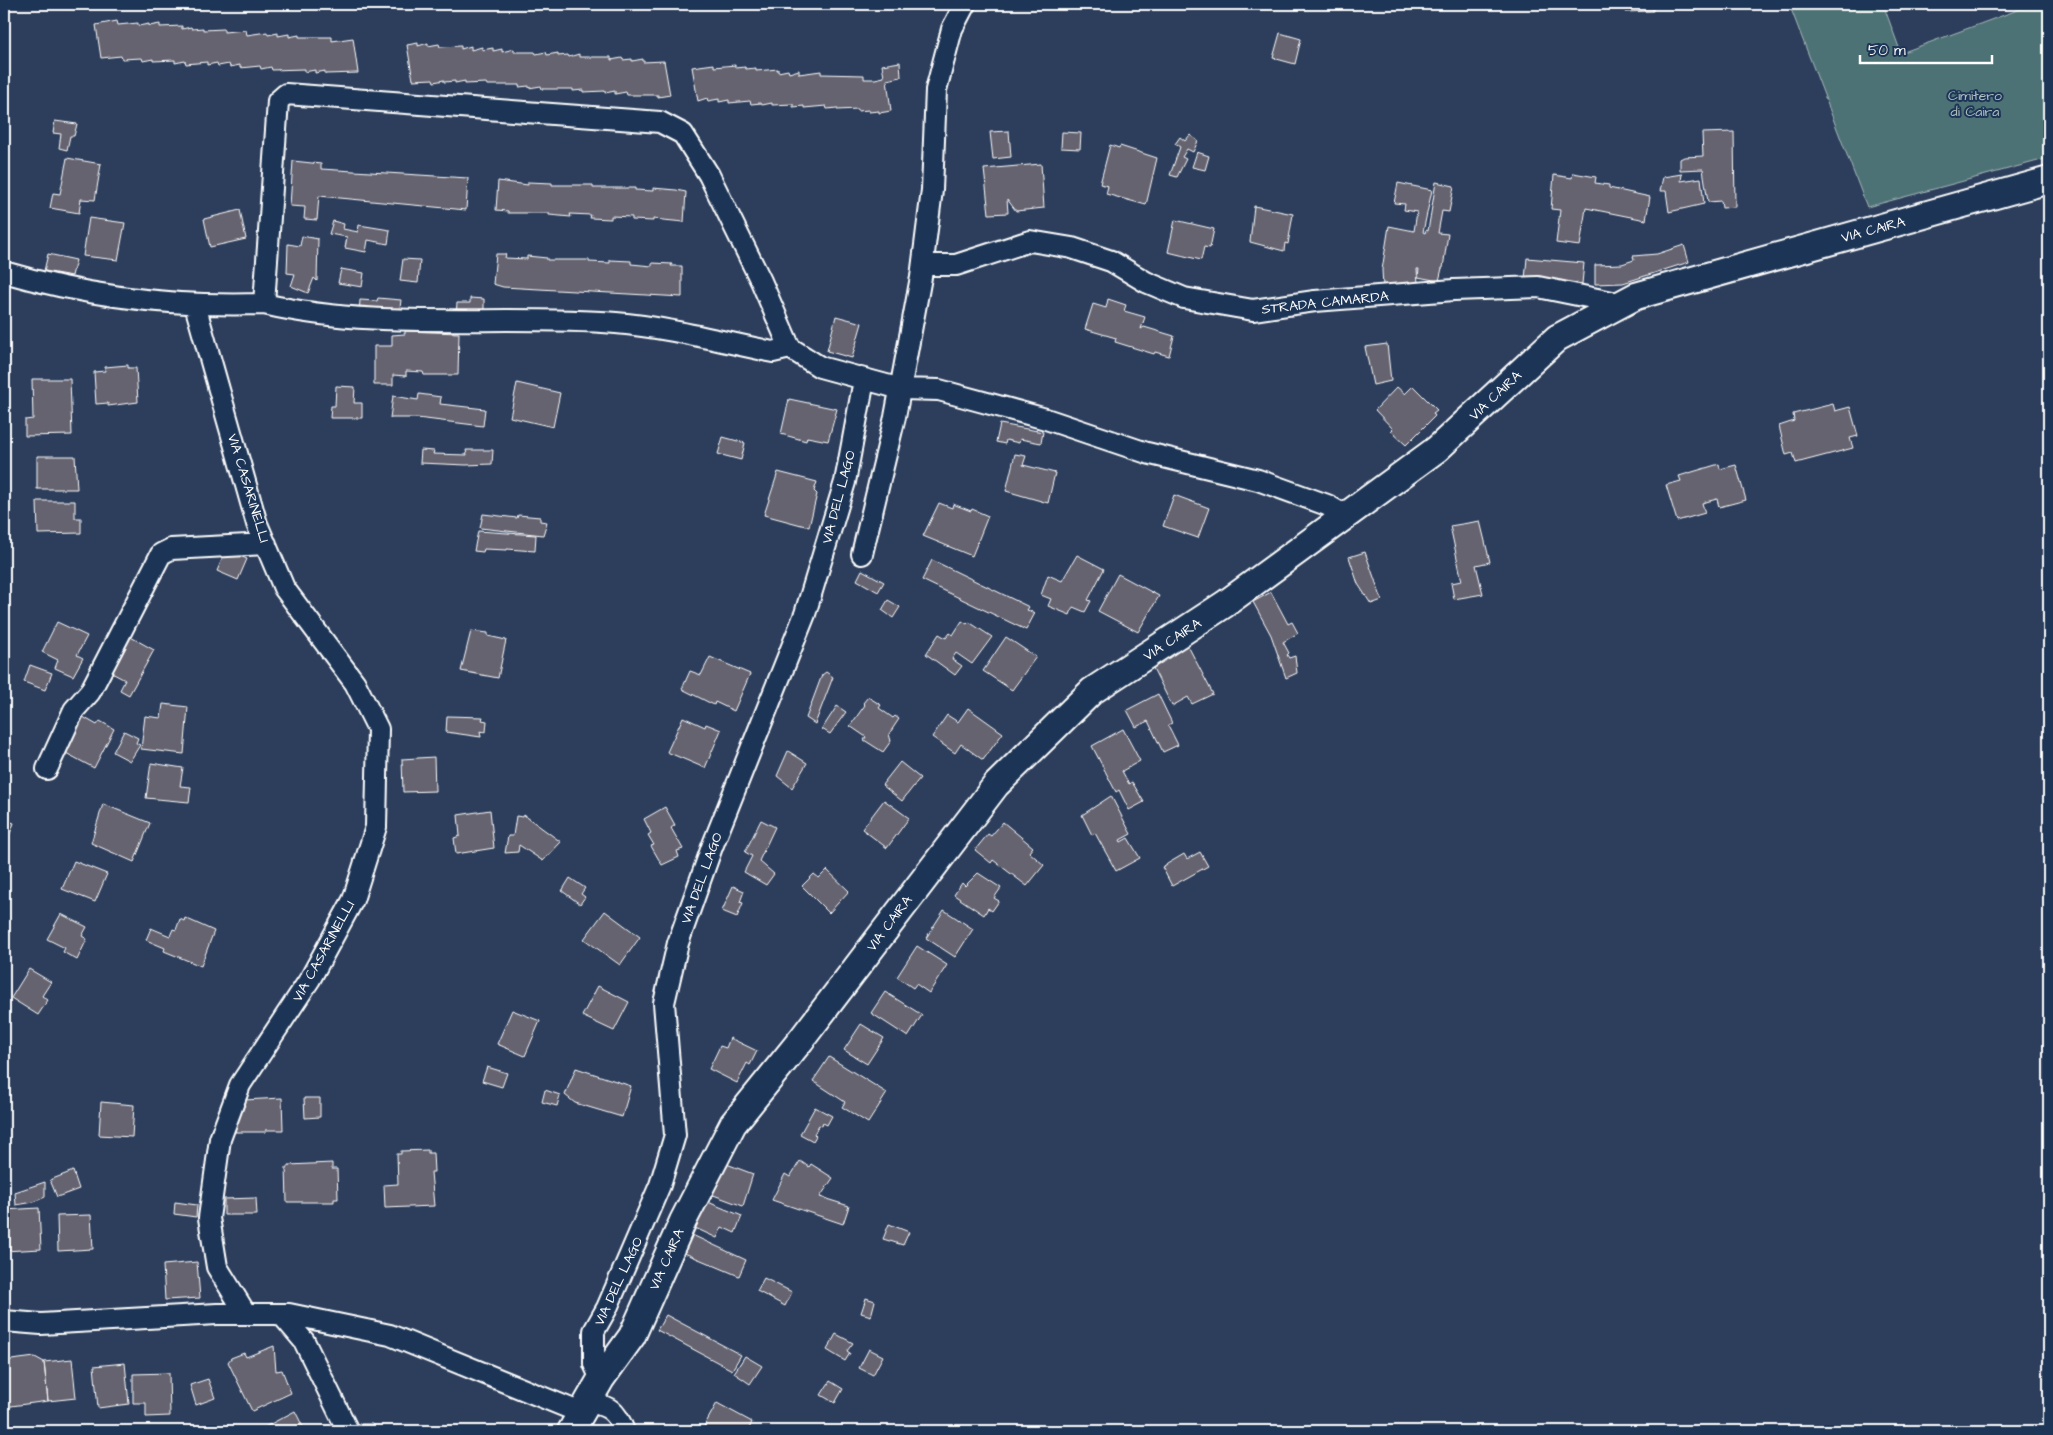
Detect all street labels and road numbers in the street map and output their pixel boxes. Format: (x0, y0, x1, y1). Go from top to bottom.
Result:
street label: VIA CAIRA (1839, 212, 1907, 248)
street label: STRADA CAMARDA (1261, 286, 1390, 320)
street label: VIA CAIRA (1465, 366, 1526, 425)
street label: VIA CASARINELLI (222, 431, 274, 545)
street label: VIA DEL LAGO (817, 448, 861, 546)
street label: VIA CAIRA (1140, 614, 1205, 666)
street label: VIA DEL LAGO (676, 830, 728, 927)
street label: VIA CAIRA (862, 891, 917, 956)
street label: VIA CASARINELLI (288, 897, 360, 1006)
street label: VIA CAIRA (644, 1225, 689, 1293)
street label: VIA DEL LAGO (590, 1234, 648, 1329)

